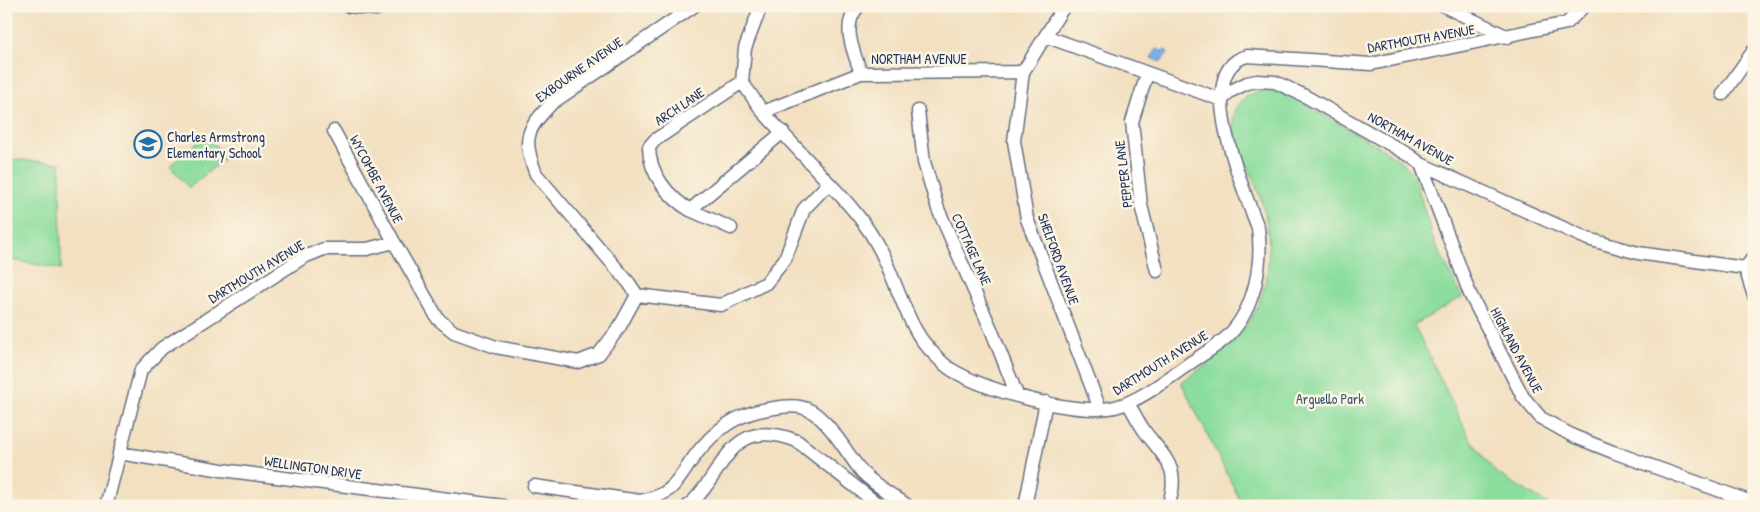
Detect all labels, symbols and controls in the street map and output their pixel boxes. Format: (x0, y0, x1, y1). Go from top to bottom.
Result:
street label: DARTMOUTH AVENUE (1366, 19, 1476, 57)
street label: EXBOURNE AVENUE (532, 32, 626, 106)
street label: NORTHAM AVENUE (871, 49, 967, 68)
street label: ARCH LANE (650, 82, 708, 130)
street label: NORTHAM AVENUE (1365, 107, 1457, 169)
place label: Charles Armstrong Elementary School (167, 127, 265, 163)
school or university icon: Charles Armstrong Elementary School (133, 129, 163, 159)
street label: WYCOMBE AVENUE (346, 132, 408, 226)
street label: PEPPER LANE (1109, 139, 1137, 209)
street label: COTTAGE LANE (948, 210, 996, 288)
street label: SHELFORD AVENUE (1034, 211, 1084, 307)
street label: DARTMOUTH AVENUE (204, 235, 308, 307)
street label: HIGHLAND AVENUE (1486, 304, 1548, 396)
street label: DARTMOUTH AVENUE (1109, 325, 1211, 399)
park label: Arguello Park (1296, 389, 1364, 409)
street label: WELLINGTON DRIVE (263, 451, 363, 483)

